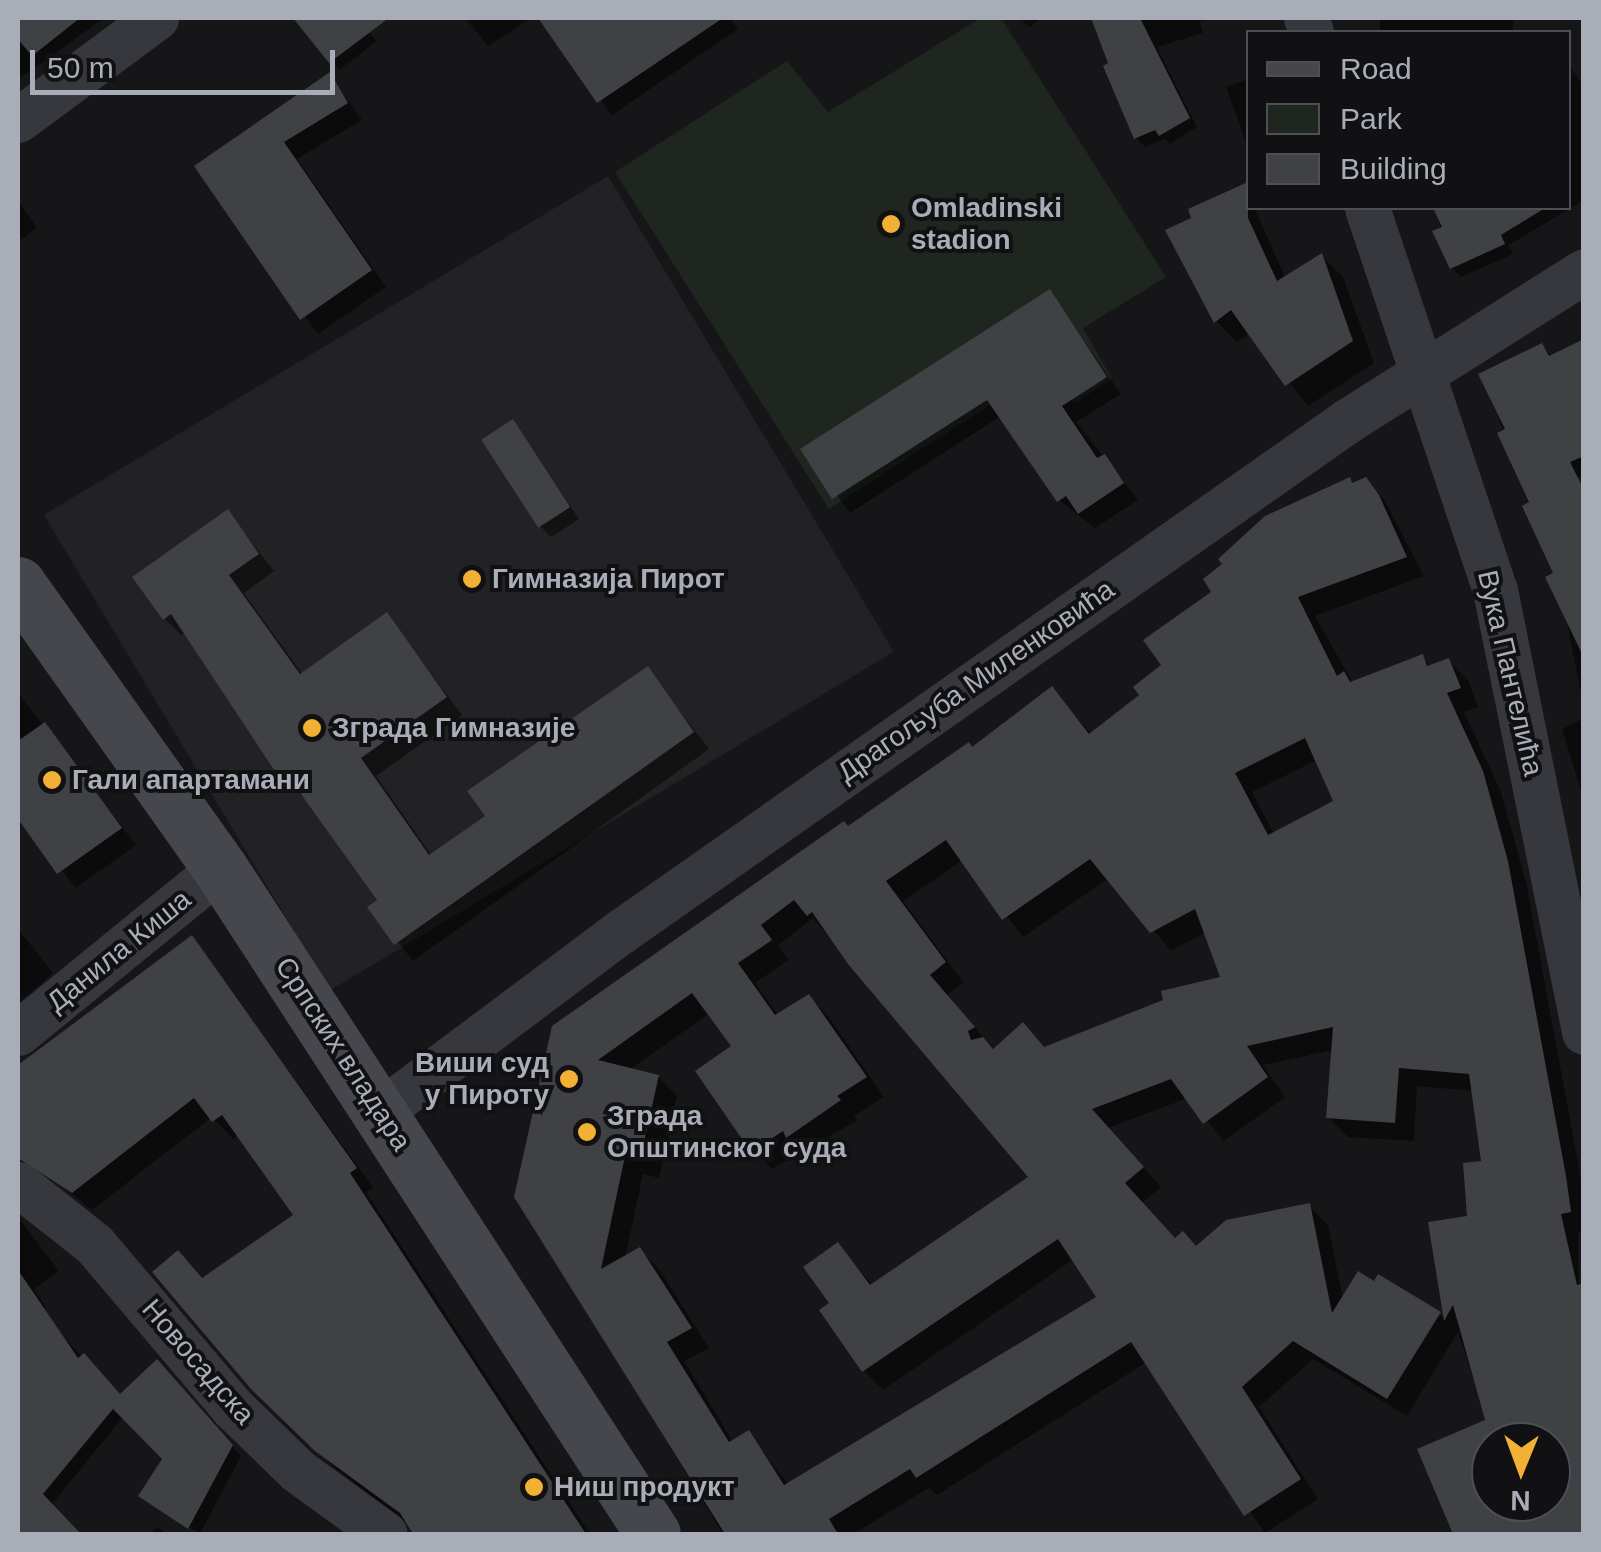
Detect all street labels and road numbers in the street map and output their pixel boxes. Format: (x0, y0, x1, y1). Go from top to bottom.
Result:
street label: Вука Пантелића (1470, 567, 1550, 779)
street label: Драгољуба Миленковића (831, 573, 1121, 789)
street label: Данила Киша (40, 883, 198, 1019)
street label: Српских владара (268, 951, 418, 1157)
street label: Новосадска (135, 1293, 261, 1431)

